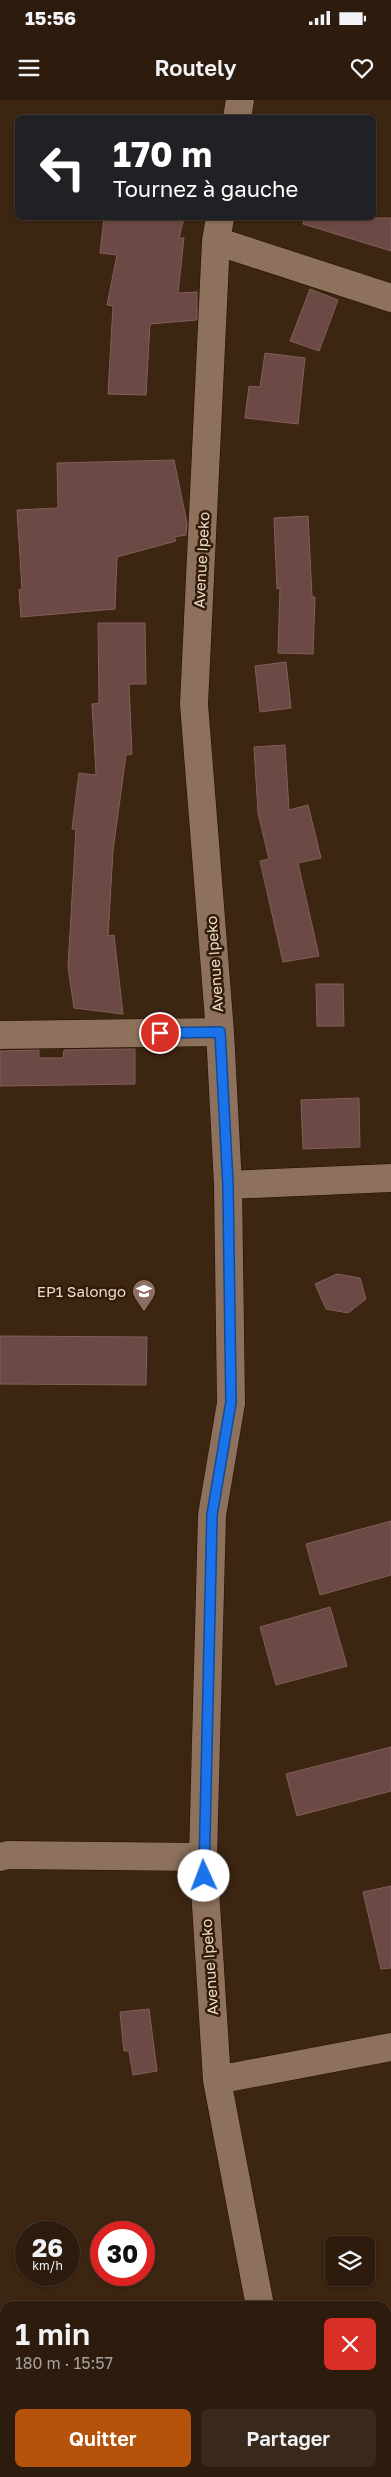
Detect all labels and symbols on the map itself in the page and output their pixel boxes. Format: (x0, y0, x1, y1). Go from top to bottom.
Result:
street label: Avenue Ipeko (189, 511, 213, 609)
street label: Avenue Ipeko (202, 915, 226, 1013)
pin (139, 1012, 181, 1054)
school or university icon: EP1 Salongo (131, 1278, 157, 1312)
place label: EP1 Salongo (37, 1282, 126, 1300)
position arrow (177, 1849, 229, 1901)
street label: Avenue Ipeko (197, 1918, 221, 2016)
speed limit sign: 30 (90, 2221, 155, 2286)

